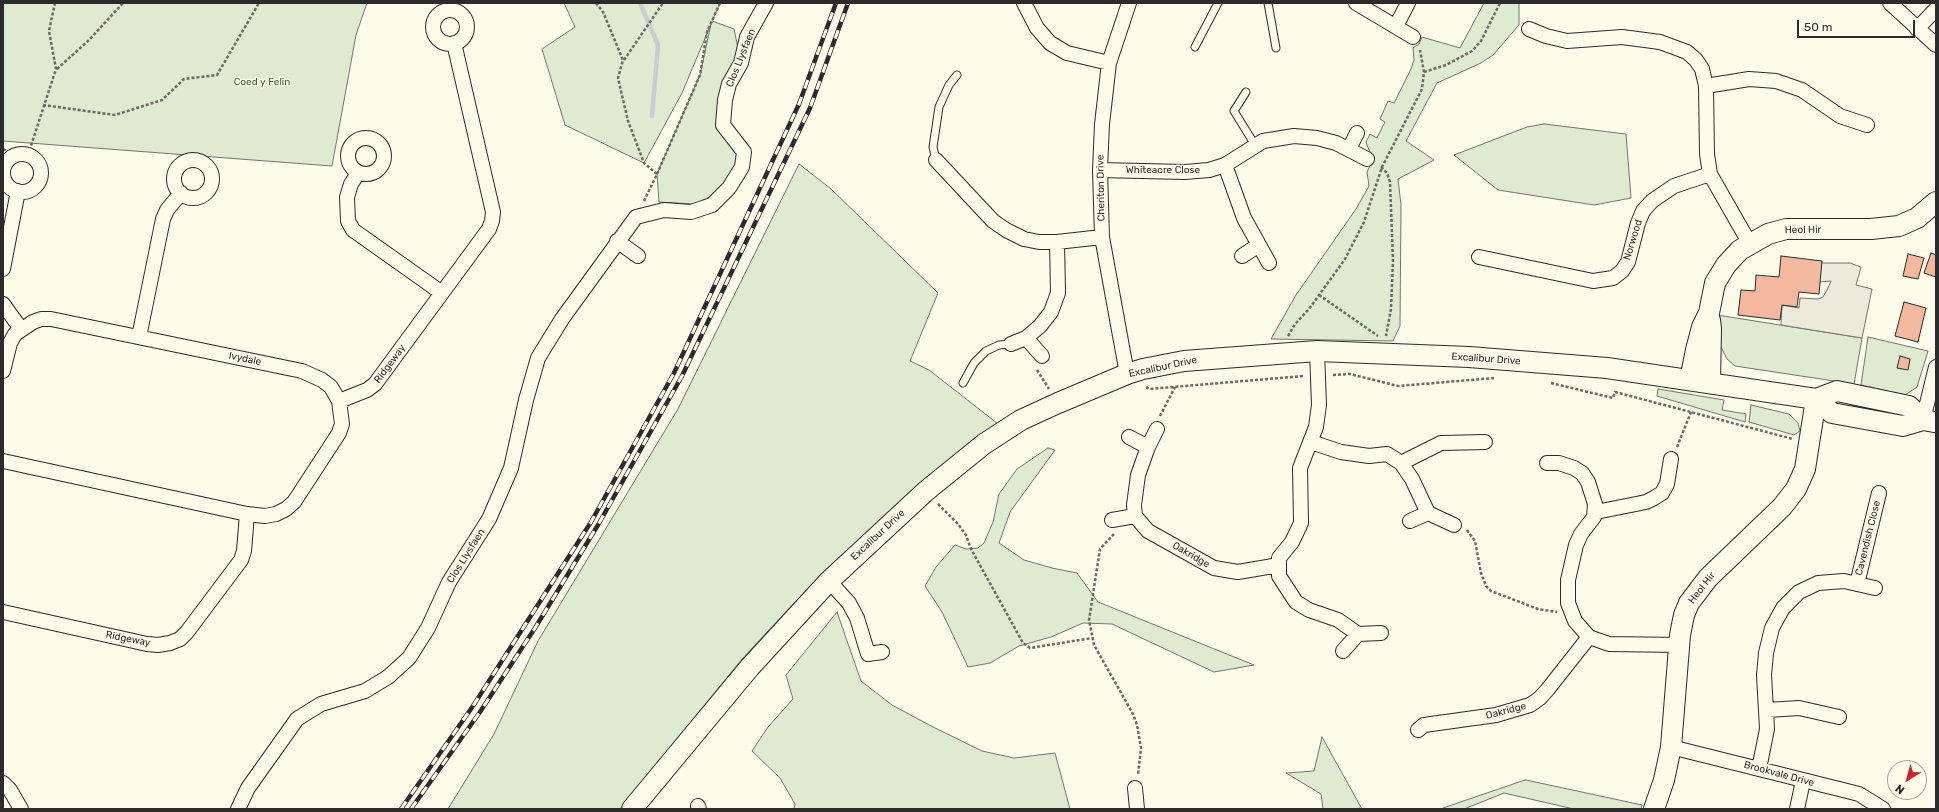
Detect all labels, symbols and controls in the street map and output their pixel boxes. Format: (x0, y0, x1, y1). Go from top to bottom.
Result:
scale bar (1799, 12, 1917, 38)
text: 50 m (1804, 20, 1832, 34)
street label: Clos Llysfaen (724, 27, 758, 89)
park label: Coed y Felin (234, 76, 290, 88)
street label: Cheriton Drive (1094, 155, 1108, 221)
street label: Whiteacre Close (1126, 164, 1200, 176)
street label: Norwood (1621, 218, 1645, 262)
street label: Heol Hir (1785, 224, 1821, 236)
street label: Ridgeway (372, 342, 408, 386)
street label: Ivydale (228, 350, 262, 368)
street label: Excalibur Drive (1451, 351, 1521, 367)
street label: Excalibur Drive (1128, 354, 1198, 380)
street label: Cavendish Close (1853, 499, 1883, 577)
street label: Excalibur Drive (849, 507, 907, 563)
street label: Clos Llysfaen (445, 527, 487, 585)
street label: Oakridge (1170, 540, 1212, 570)
street label: Heol Hir (1686, 570, 1718, 606)
street label: Ridgeway (105, 629, 151, 649)
street label: Oakridge (1485, 700, 1527, 722)
street label: Brookvale Drive (1742, 759, 1816, 789)
north arrow (1887, 760, 1927, 800)
text: N (1893, 782, 1907, 797)

